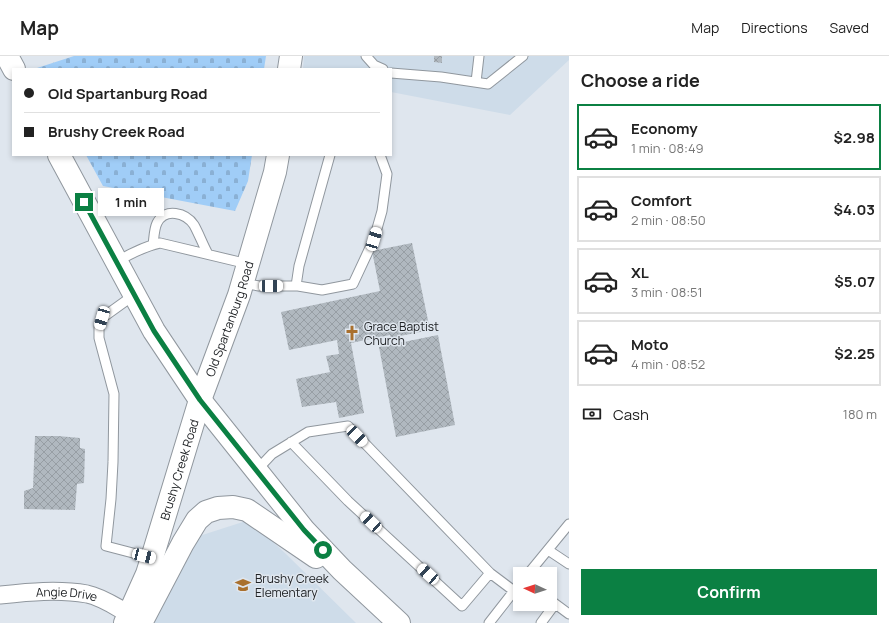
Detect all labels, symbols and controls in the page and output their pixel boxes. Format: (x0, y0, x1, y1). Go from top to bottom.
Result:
text: Map (20, 15, 59, 41)
text: Map (691, 18, 719, 37)
text: Directions (741, 18, 808, 37)
text: Saved (830, 18, 869, 37)
text: Choose a ride (581, 68, 700, 92)
text: Old Spartanburg Road (48, 83, 208, 104)
text: Economy (631, 118, 698, 139)
icon: car (583, 119, 619, 155)
text: Brushy Creek Road (48, 121, 185, 142)
text: $2.98 (834, 127, 875, 148)
text: 1 min · 08:49 (631, 139, 704, 157)
callout: 1 min (98, 188, 164, 216)
text: Comfort (631, 190, 692, 211)
icon: car (583, 191, 619, 227)
route end (75, 193, 93, 211)
text: 1 min (115, 193, 147, 211)
text: $4.03 (834, 199, 875, 220)
text: 2 min · 08:50 (631, 211, 706, 229)
car (365, 226, 383, 252)
street label: Old Spartanburg Road (201, 259, 257, 379)
text: XL (631, 262, 649, 283)
icon: car (583, 263, 619, 299)
text: $5.07 (834, 271, 875, 292)
car (259, 280, 283, 292)
text: 3 min · 08:51 (631, 283, 703, 301)
car (93, 305, 111, 331)
place label: Grace Baptist Church (364, 318, 439, 349)
church icon: Grace Baptist Church (343, 324, 361, 342)
text: Moto (631, 334, 668, 355)
icon: car (583, 335, 619, 371)
text: $2.25 (834, 343, 875, 364)
text: 4 min · 08:52 (631, 355, 705, 373)
icon: cash (581, 403, 603, 425)
text: Cash (613, 404, 649, 425)
text: 180 m (843, 405, 877, 423)
street label: Brushy Creek Road (156, 417, 202, 522)
car (344, 423, 370, 449)
car (358, 509, 384, 535)
route start (314, 541, 332, 559)
car (131, 547, 157, 565)
car (415, 562, 441, 586)
north arrow (513, 567, 557, 611)
map controls (513, 567, 557, 611)
button: Confirm (581, 569, 877, 615)
place label: Brushy Creek Elementary (255, 570, 330, 601)
school or university icon: Brushy Creek Elementary (234, 576, 252, 594)
street label: Angie Drive (35, 583, 100, 605)

